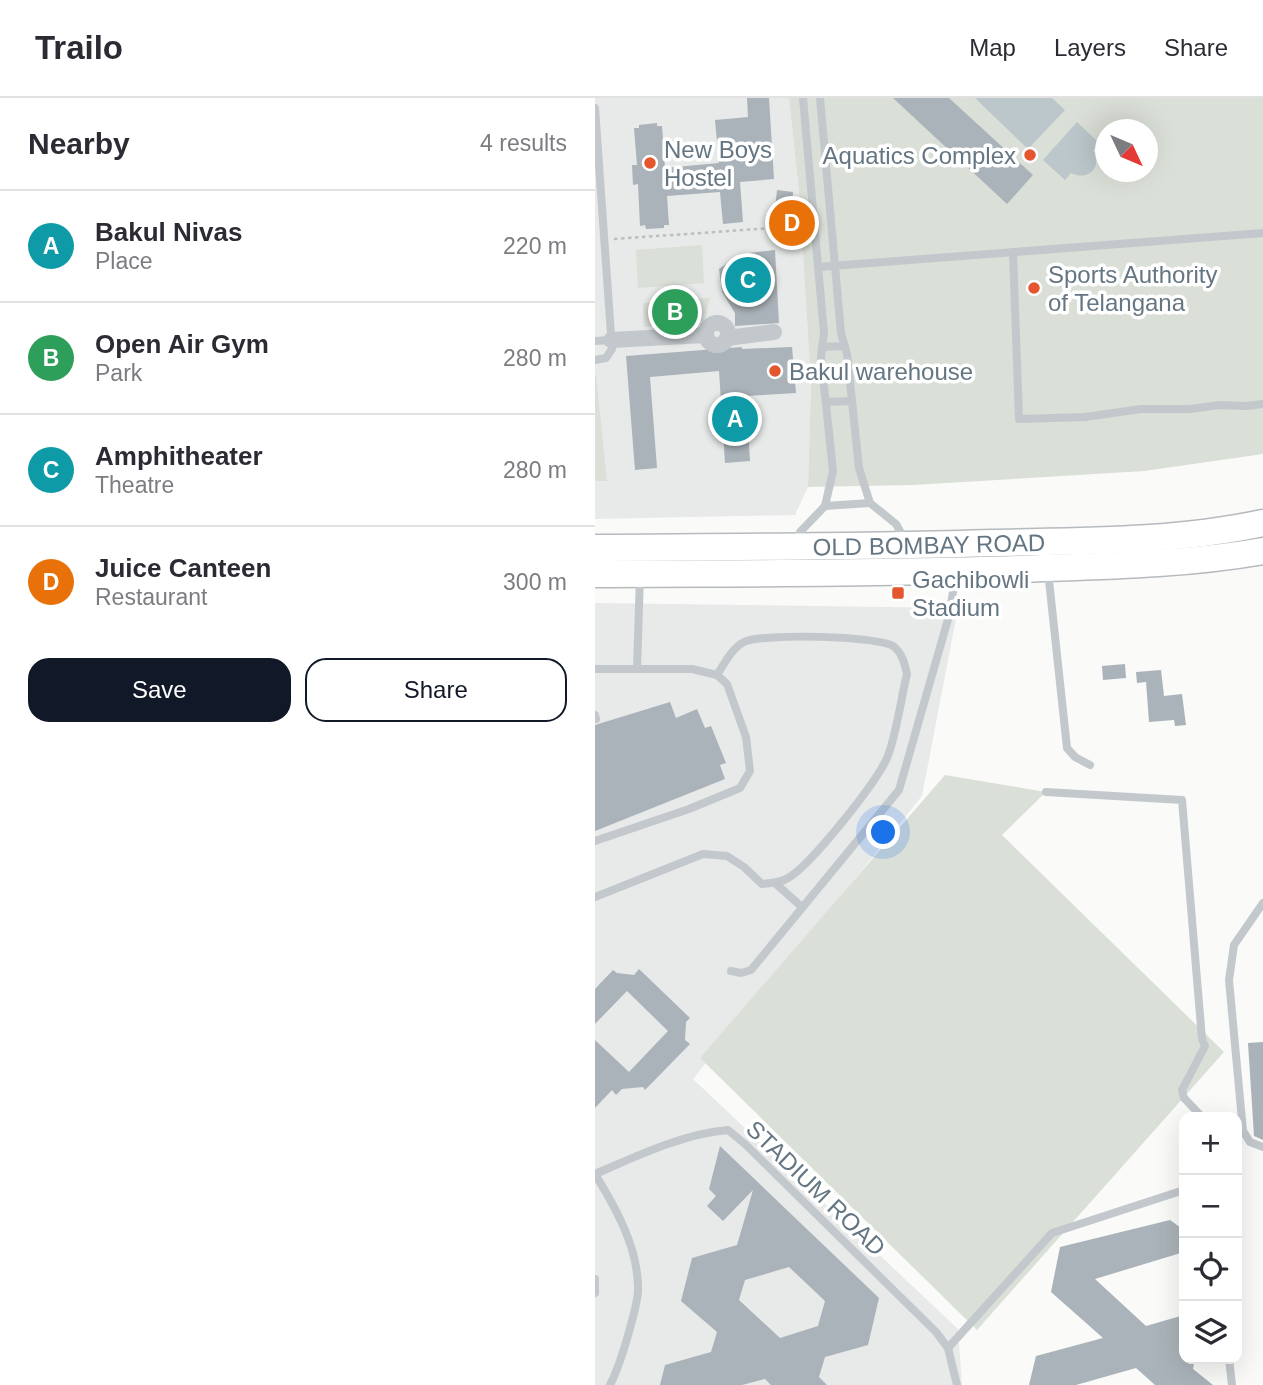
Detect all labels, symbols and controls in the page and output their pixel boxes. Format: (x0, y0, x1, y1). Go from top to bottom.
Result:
text: Trailo (35, 29, 123, 66)
text: Map (969, 34, 1016, 61)
text: Layers (1054, 34, 1126, 61)
text: Share (1164, 34, 1228, 61)
north arrow (1095, 119, 1158, 182)
text: Nearby (28, 127, 130, 160)
text: 4 results (480, 130, 567, 156)
place label: New Boys Hostel (664, 136, 772, 191)
place label: Aquatics Complex (823, 142, 1016, 169)
marker: Aquatics Complex (1022, 147, 1038, 163)
marker: New Boys Hostel (642, 155, 658, 171)
pin: D (769, 197, 815, 249)
text: Bakul Nivas (95, 217, 242, 247)
text: A (43, 233, 59, 259)
text: 220 m (503, 233, 567, 259)
text: Place (95, 248, 153, 274)
pin: C (725, 254, 771, 306)
place label: Sports Authority of Telangana (1048, 261, 1217, 316)
marker: Sports Authority of Telangana (1026, 280, 1042, 296)
pin: B (652, 286, 698, 338)
text: Open Air Gym (95, 329, 269, 359)
text: B (43, 345, 59, 371)
text: 280 m (503, 345, 567, 371)
place label: Bakul warehouse (789, 358, 973, 385)
text: Park (95, 360, 142, 386)
marker: Bakul warehouse (767, 363, 783, 379)
pin: A (712, 393, 758, 445)
text: Amphitheater (95, 441, 263, 471)
text: C (43, 457, 59, 483)
text: 280 m (503, 457, 567, 483)
text: Theatre (95, 472, 174, 498)
street label: OLD BOMBAY ROAD (813, 529, 1046, 560)
text: Juice Canteen (95, 553, 271, 583)
place label: Gachibowli Stadium (912, 566, 1029, 621)
text: D (43, 569, 59, 595)
text: 300 m (503, 569, 567, 595)
text: Restaurant (95, 584, 208, 610)
marker: Gachibowli Stadium (890, 585, 906, 601)
button: Save (28, 658, 291, 722)
button: Share (305, 658, 567, 722)
your location (866, 815, 900, 849)
map controls (1179, 1112, 1242, 1364)
button: + (1179, 1112, 1242, 1175)
street label: STADIUM ROAD (741, 1115, 891, 1261)
button: − (1179, 1175, 1242, 1238)
button: locate (1179, 1238, 1242, 1301)
button: layers (1179, 1301, 1242, 1364)

